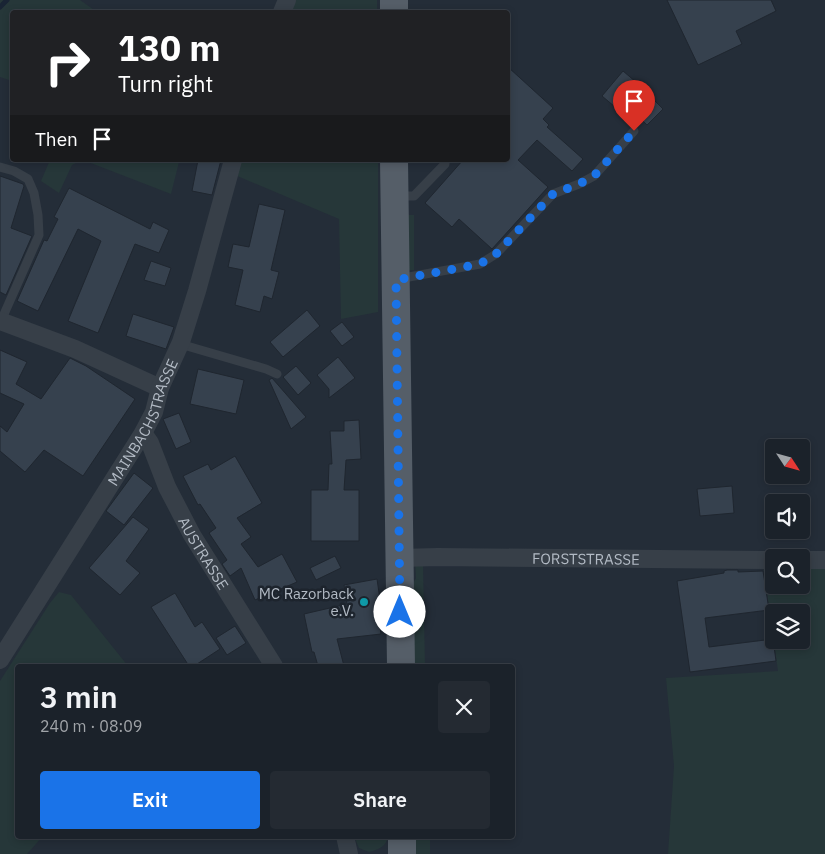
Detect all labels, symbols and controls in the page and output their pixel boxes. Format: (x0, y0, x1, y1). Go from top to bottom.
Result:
text: 130 m (118, 25, 221, 71)
icon: right (35, 30, 100, 95)
text: Turn right (118, 69, 213, 98)
pin (613, 80, 655, 131)
icon: arrive (620, 87, 648, 115)
icon: arrive (88, 125, 116, 153)
text: Then (35, 127, 78, 151)
street label: MAINBACHSTRASSE (103, 356, 182, 489)
north arrow (765, 439, 810, 484)
map controls (765, 439, 810, 649)
button: sound (765, 494, 810, 539)
street label: AUSTRASSE (175, 513, 233, 593)
street label: FORSTSTRASSE (532, 548, 640, 568)
button: search (765, 549, 810, 594)
place label: MC Razorback e.V. (259, 584, 354, 620)
position arrow (373, 585, 425, 637)
marker: MC Razorback e.V. (358, 596, 370, 608)
button: layers (765, 604, 810, 649)
text: 3 min (40, 677, 118, 716)
button: close (438, 681, 490, 733)
text: 240 m · 08:09 (40, 716, 142, 736)
button: Exit (40, 771, 260, 829)
button: Share (270, 771, 490, 829)

